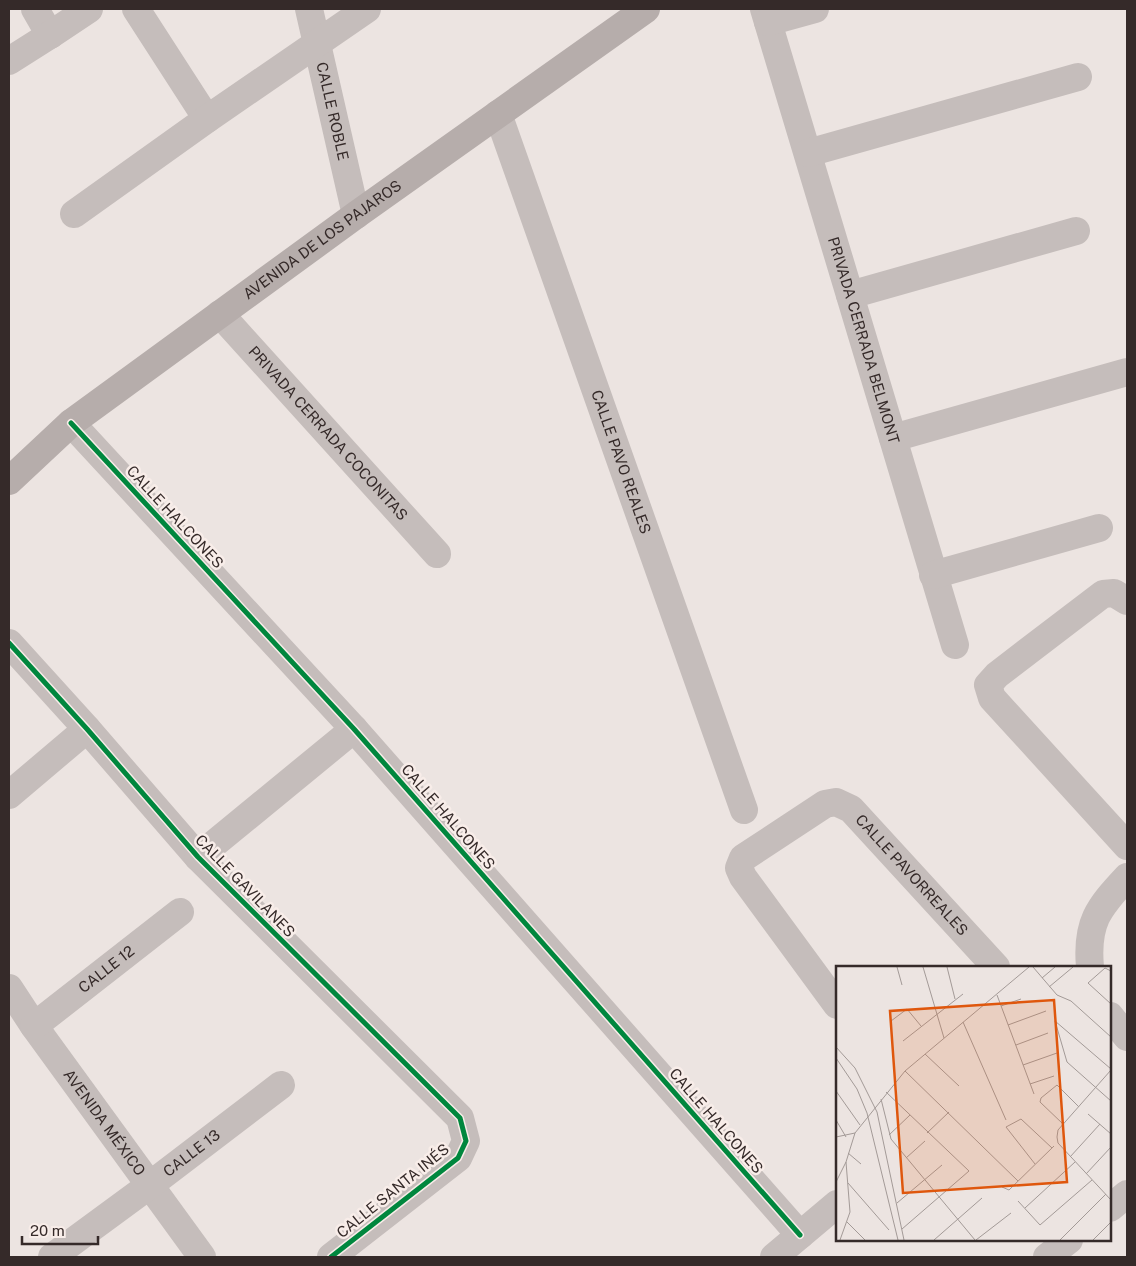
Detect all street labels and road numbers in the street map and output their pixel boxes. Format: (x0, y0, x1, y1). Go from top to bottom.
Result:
street label: CALLE ROBLE (313, 60, 352, 162)
street label: AVENIDA DE LOS PAJAROS (240, 176, 405, 302)
street label: PRIVADA CERRADA BELMONT (825, 235, 903, 446)
street label: PRIVADA CERRADA COCONITAS (245, 343, 411, 524)
street label: CALLE PAVO REALES (588, 388, 655, 536)
street label: CALLE HALCONES (124, 462, 227, 571)
street label: CALLE HALCONES (398, 761, 499, 873)
street label: CALLE PAVORREALES (852, 811, 972, 939)
street label: CALLE GAVILANES (192, 831, 299, 940)
street label: CALLE 12 (75, 942, 138, 996)
street label: CALLE HALCONES (666, 1065, 767, 1177)
street label: AVENIDA MÉXICO (60, 1066, 149, 1179)
street label: CALLE 13 (160, 1126, 223, 1180)
street label: CALLE SANTA INÉS (333, 1140, 452, 1241)

